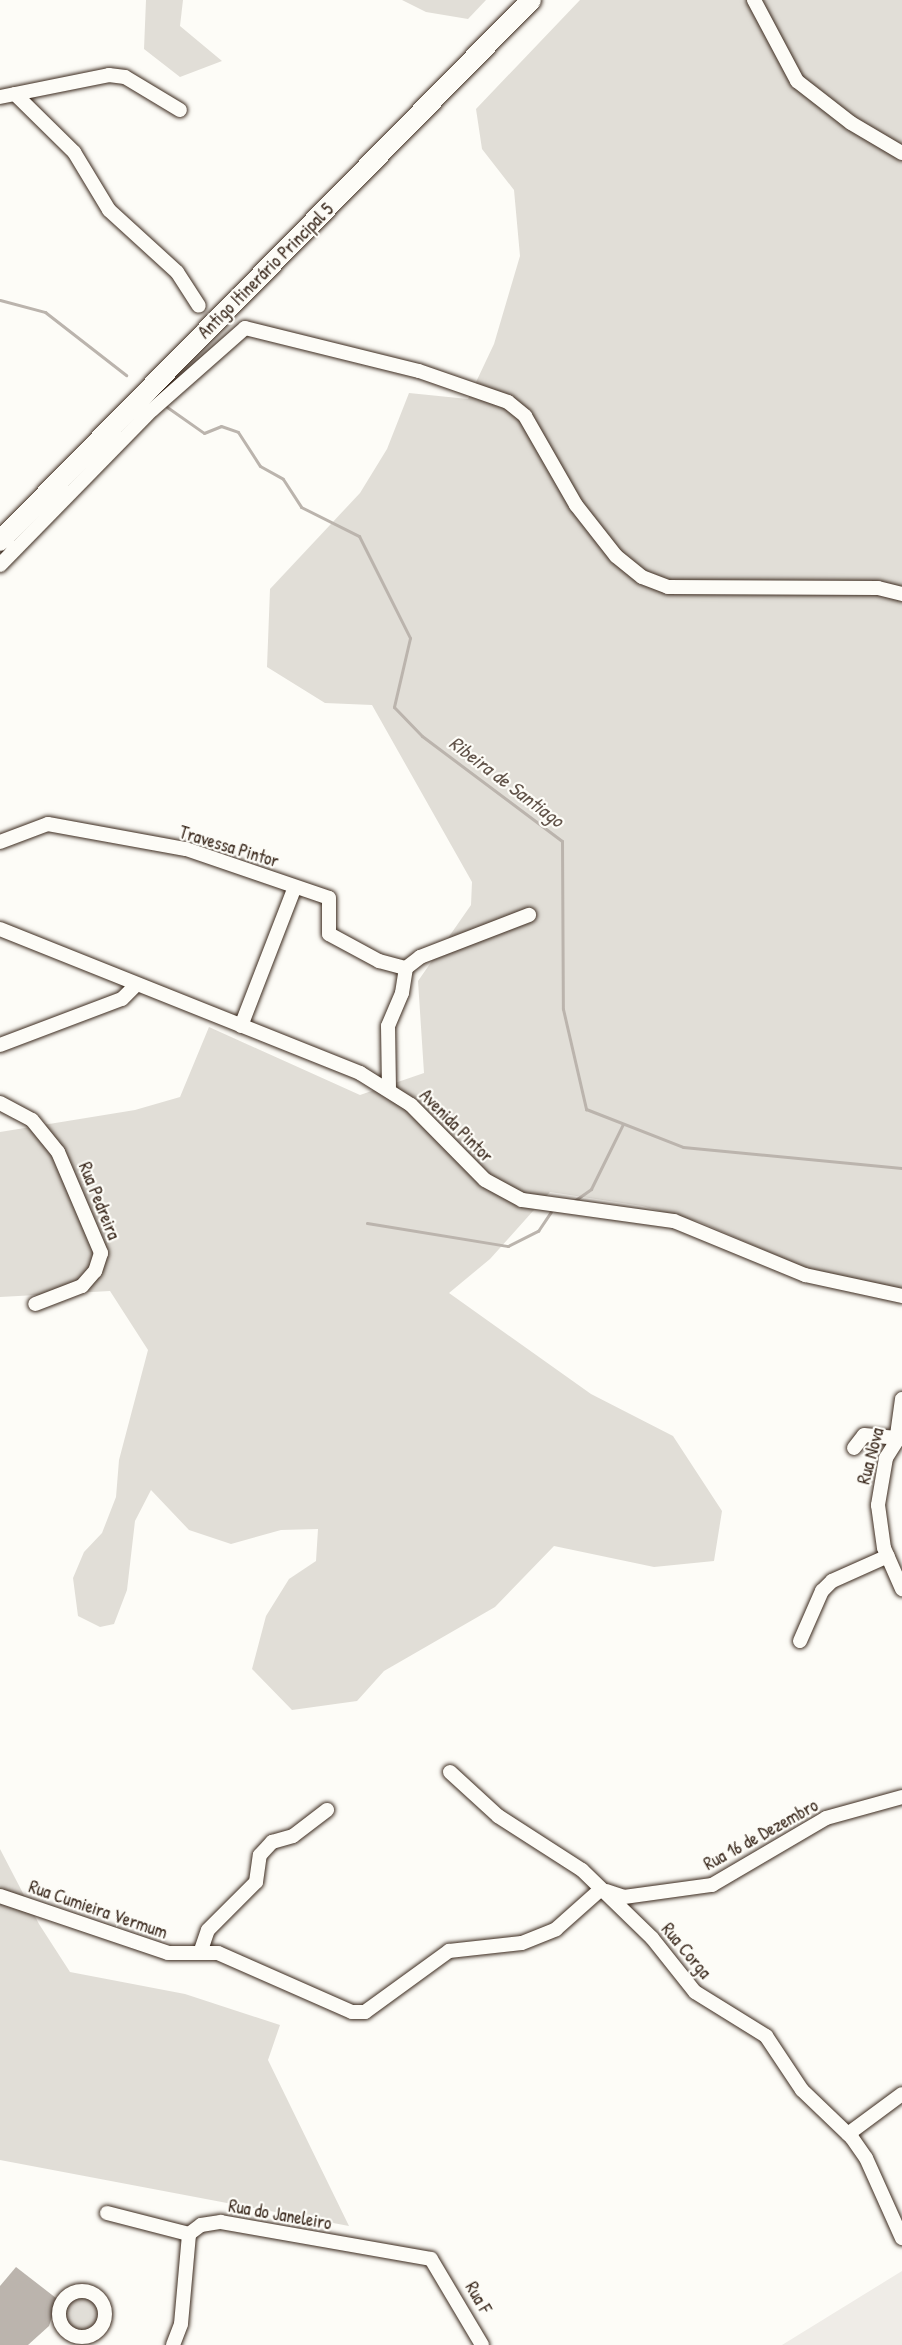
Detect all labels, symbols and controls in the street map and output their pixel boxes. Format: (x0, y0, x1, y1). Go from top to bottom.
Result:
street label: Antigo Itinerário Principal 5 (194, 199, 338, 343)
water label: Ribeira de Santiago (445, 730, 569, 832)
street label: Travessa Pintor (177, 822, 281, 872)
street label: Avenida Pintor (415, 1085, 497, 1167)
street label: Rua Pedreira (74, 1159, 124, 1243)
street label: Rua Nova (853, 1425, 889, 1487)
street label: Rua 16 de Dezembro (700, 1795, 822, 1875)
street label: Rua Cumieira Vermum (26, 1876, 170, 1944)
street label: Rua Corga (657, 1919, 715, 1983)
street label: Rua do Janeleiro (227, 2195, 333, 2235)
street label: Rua F (460, 2278, 496, 2318)

